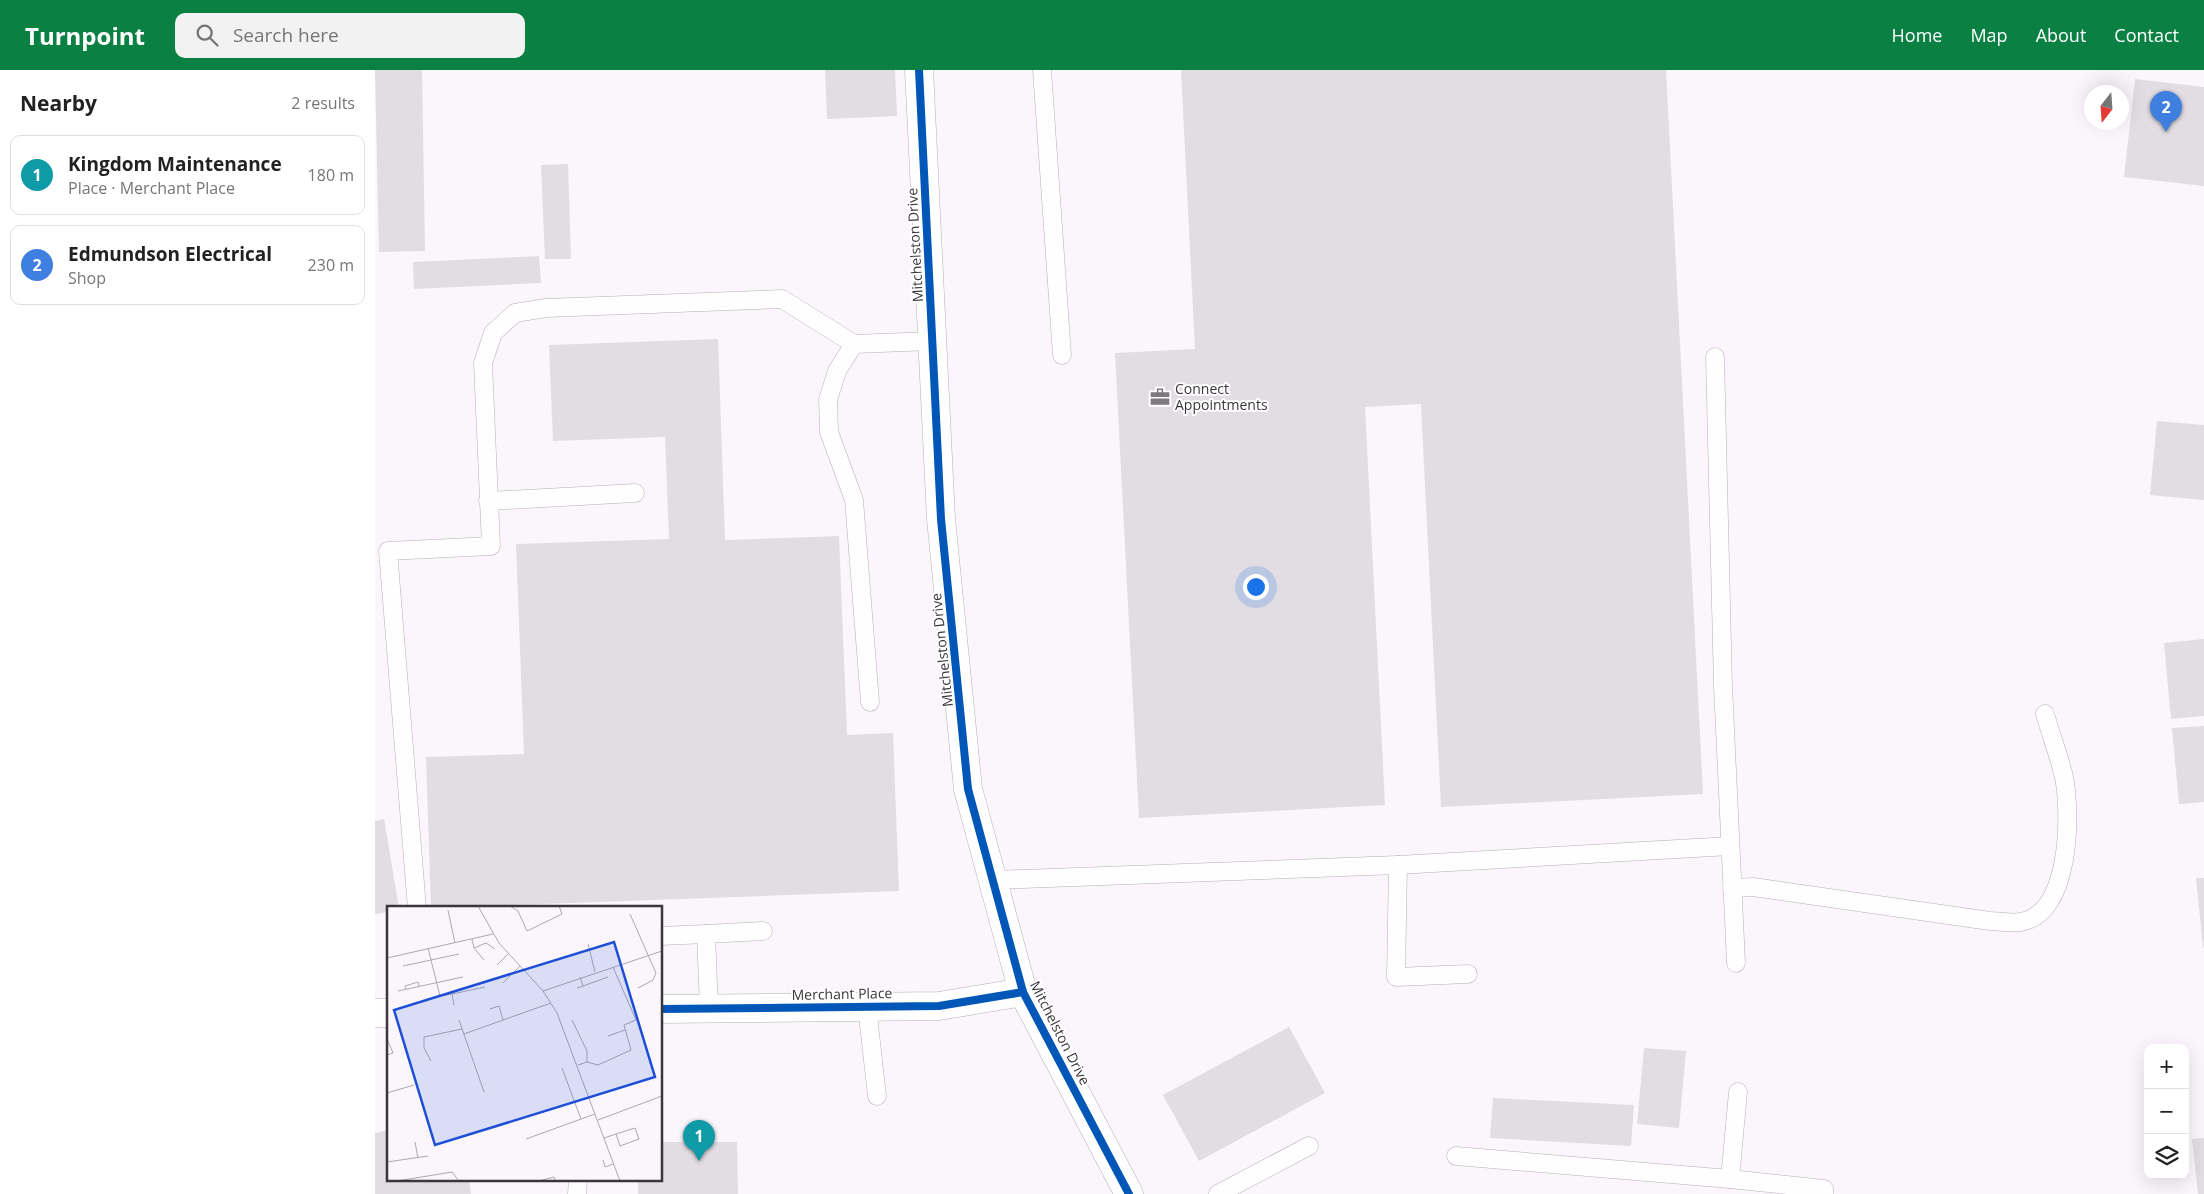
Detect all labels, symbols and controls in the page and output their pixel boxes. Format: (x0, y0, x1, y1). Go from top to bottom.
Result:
search box (175, 13, 525, 58)
text: Turnpoint (25, 19, 145, 52)
icon: search (193, 21, 221, 49)
text: Search here (233, 22, 339, 48)
text: Home (1892, 23, 1942, 47)
text: Map (1970, 23, 2008, 47)
text: About (2036, 23, 2086, 47)
text: Contact (2114, 23, 2179, 47)
north arrow (2084, 85, 2129, 130)
text: Nearby (20, 89, 97, 117)
pin: 2 (2150, 91, 2182, 132)
text: 2 results (291, 92, 355, 114)
text: Kingdom Maintenance (68, 151, 282, 177)
text: 1 (32, 164, 42, 186)
text: 180 m (308, 164, 354, 186)
text: Place · Merchant Place (68, 177, 235, 199)
street label: Mitchelston Drive (902, 187, 927, 303)
text: Edmundson Electrical (68, 241, 272, 267)
text: 2 (32, 254, 42, 276)
text: 230 m (308, 254, 354, 276)
text: Shop (68, 267, 106, 289)
place label: Connect Appointments (1175, 379, 1268, 414)
office icon: Connect Appointments (1149, 386, 1171, 408)
your location (1243, 574, 1269, 600)
street label: Mitchelston Drive (926, 592, 957, 708)
inset map (387, 906, 663, 1182)
street label: Mitchelston Drive (1026, 977, 1095, 1088)
street label: Merchant Place (791, 983, 893, 1004)
map controls (2144, 1044, 2189, 1179)
button: + (2144, 1044, 2189, 1089)
button: − (2144, 1089, 2189, 1134)
pin: 1 (683, 1120, 715, 1161)
button: layers (2144, 1134, 2189, 1179)

